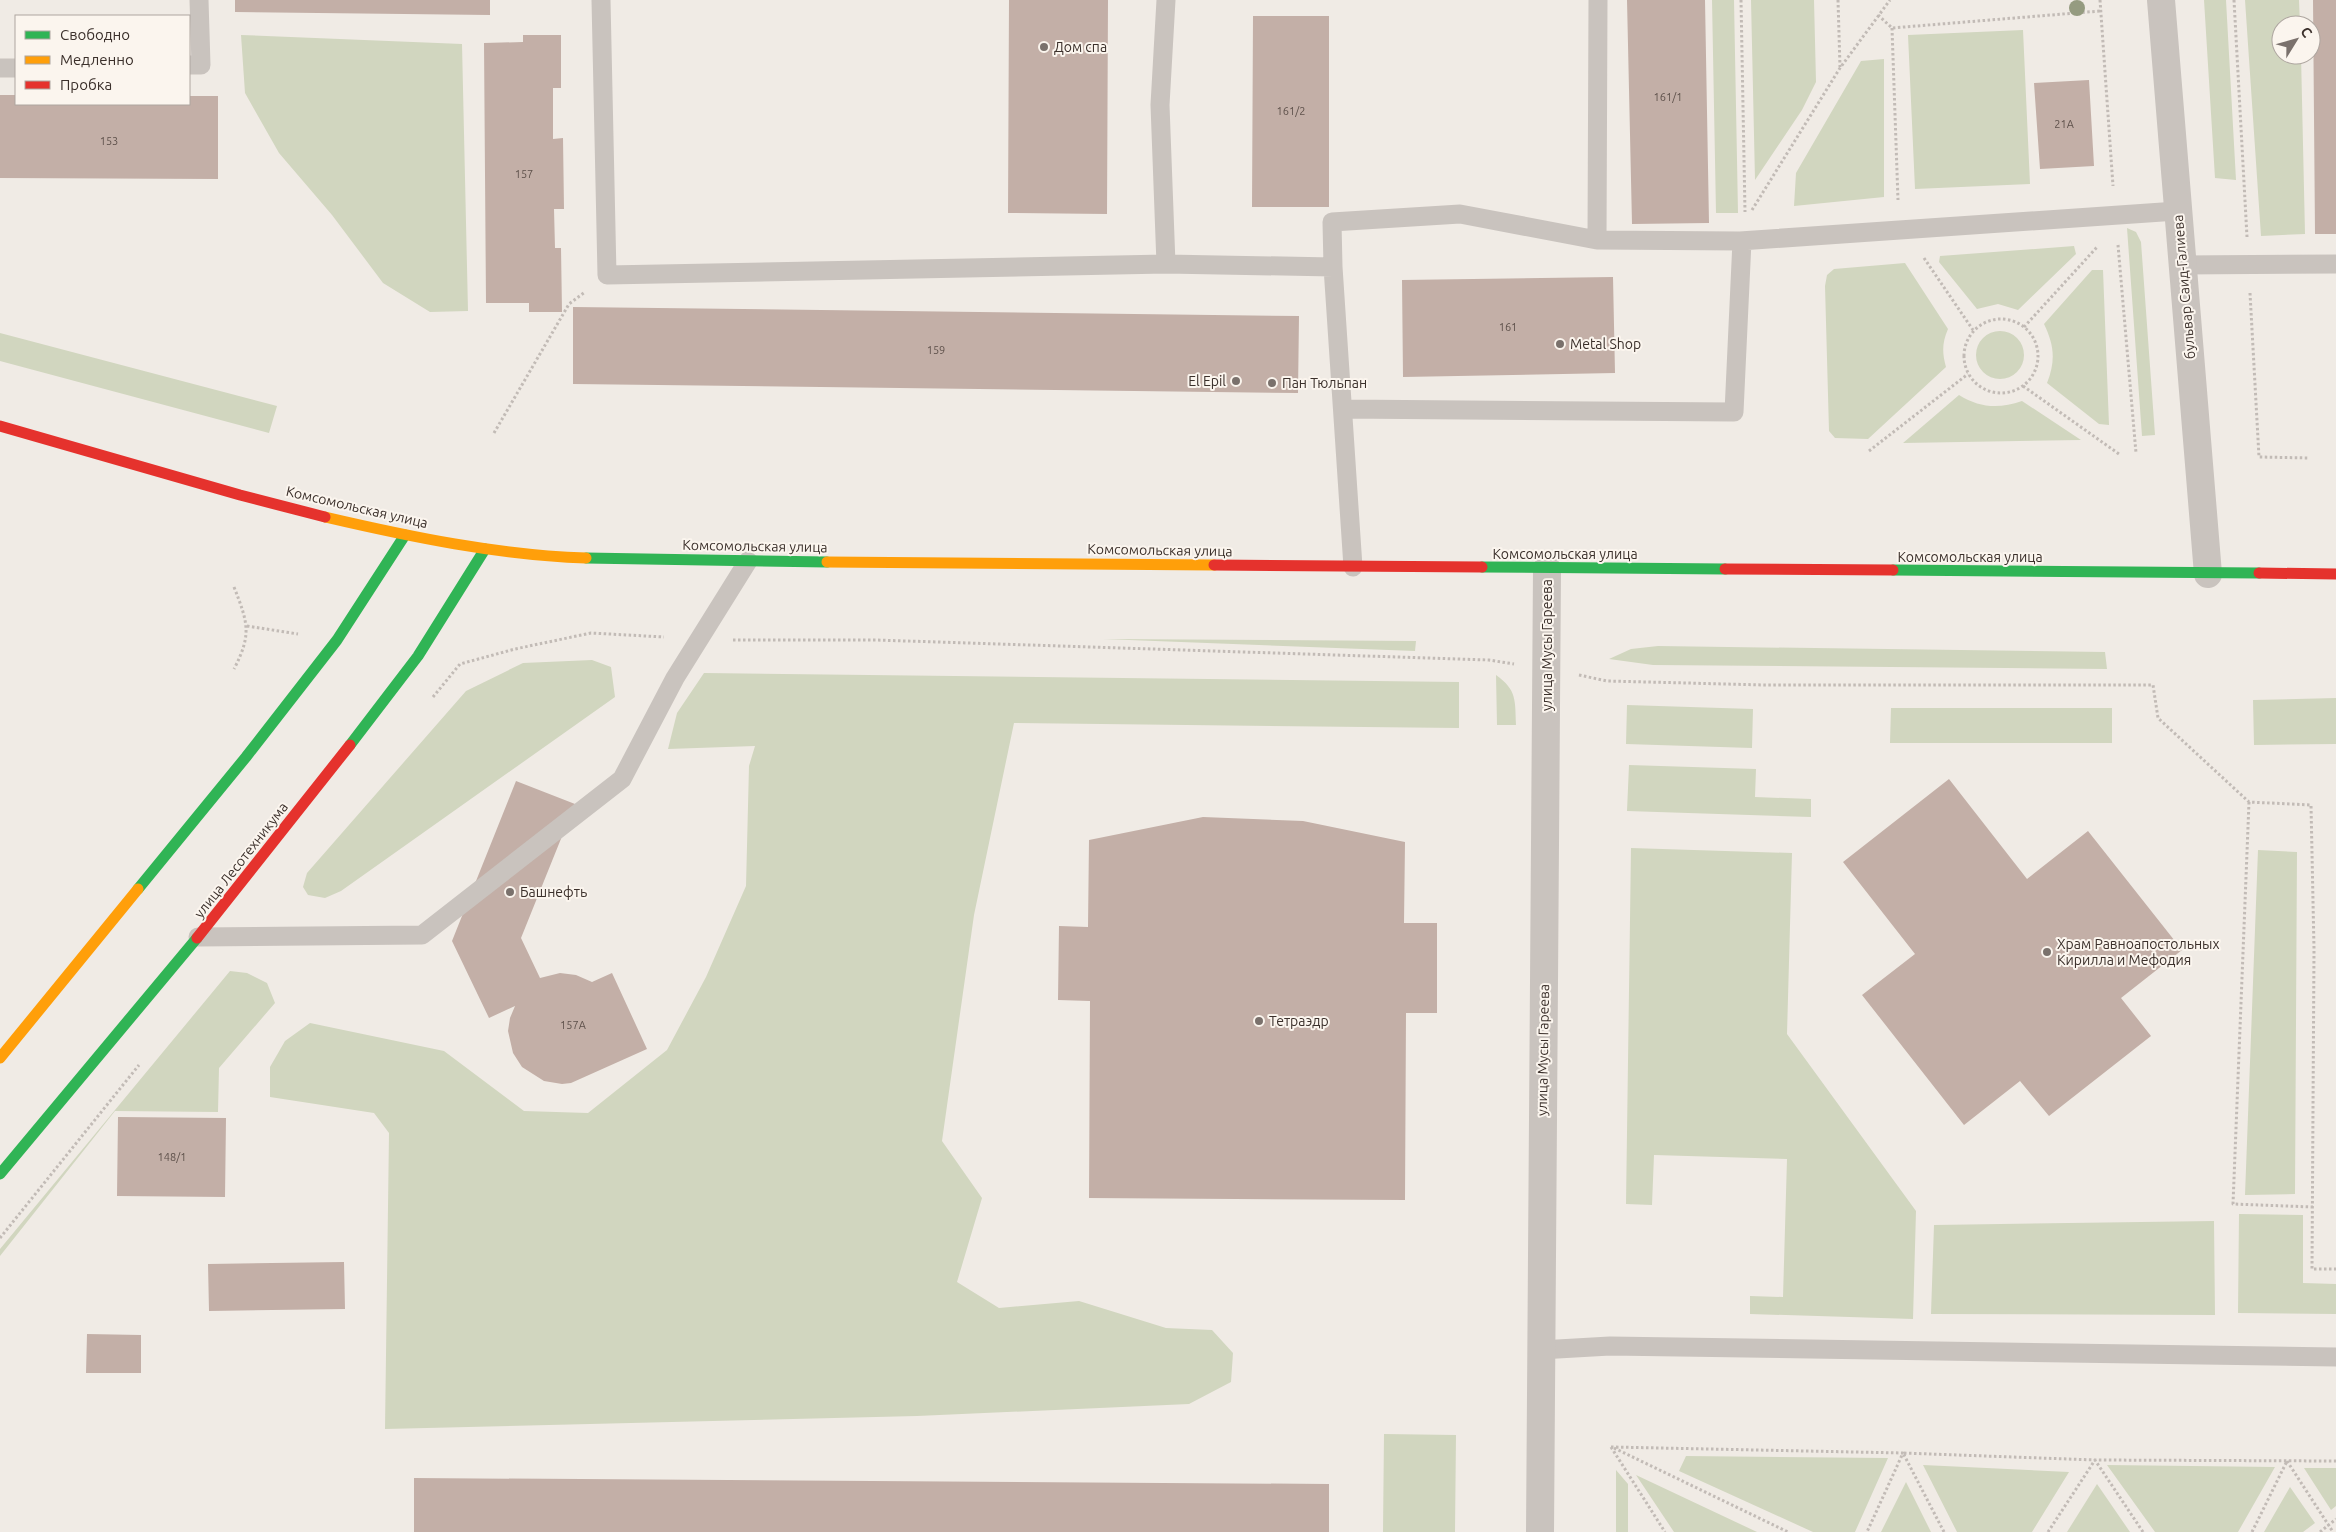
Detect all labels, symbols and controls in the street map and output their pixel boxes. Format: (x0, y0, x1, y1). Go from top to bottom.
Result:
legend (15, 15, 190, 105)
north arrow (2271, 15, 2321, 65)
text: С (2297, 24, 2315, 41)
text: Свободно (60, 26, 130, 43)
place label: Дом спа (1054, 39, 1107, 55)
marker: Дом спа (1038, 41, 1050, 53)
text: Медленно (60, 51, 134, 68)
text: Пробка (60, 76, 112, 93)
house number: 161/1 (1654, 91, 1682, 103)
house number: 161/2 (1277, 105, 1305, 117)
house number: 21А (2054, 118, 2075, 130)
house number: 153 (100, 135, 118, 147)
house number: 157 (515, 168, 533, 180)
street label: бульвар Саид-Галиева (2170, 214, 2198, 360)
house number: 161 (1499, 321, 1517, 333)
place label: Metal Shop (1570, 336, 1641, 352)
marker: Metal Shop (1554, 338, 1566, 350)
house number: 159 (927, 344, 945, 356)
place label: El Epil (1188, 373, 1226, 389)
marker: El Epil (1230, 375, 1242, 387)
place label: Пан Тюльпан (1282, 375, 1367, 391)
marker: Пан Тюльпан (1266, 377, 1278, 389)
street label: Комсомольская улица (284, 483, 430, 531)
street label: Комсомольская улица (682, 537, 828, 555)
street label: Комсомольская улица (1087, 541, 1233, 559)
street label: Комсомольская улица (1492, 546, 1638, 562)
street label: Комсомольская улица (1897, 549, 2043, 565)
street label: улица Мусы Гареева (1539, 579, 1555, 711)
street label: улица Лесотехникума (191, 799, 291, 921)
place label: Башнефть (520, 884, 587, 900)
marker: Башнефть (504, 886, 516, 898)
place label: Храм Равноапостольных Кирилла и Мефодия (2057, 936, 2220, 968)
marker: Храм Равноапостольных Кирилла и Мефодия (2041, 946, 2053, 958)
street label: улица Мусы Гареева (1534, 984, 1552, 1116)
place label: Тетраэдр (1269, 1013, 1329, 1029)
marker: Тетраэдр (1253, 1015, 1265, 1027)
house number: 157А (560, 1019, 587, 1031)
house number: 148/1 (158, 1151, 186, 1163)

